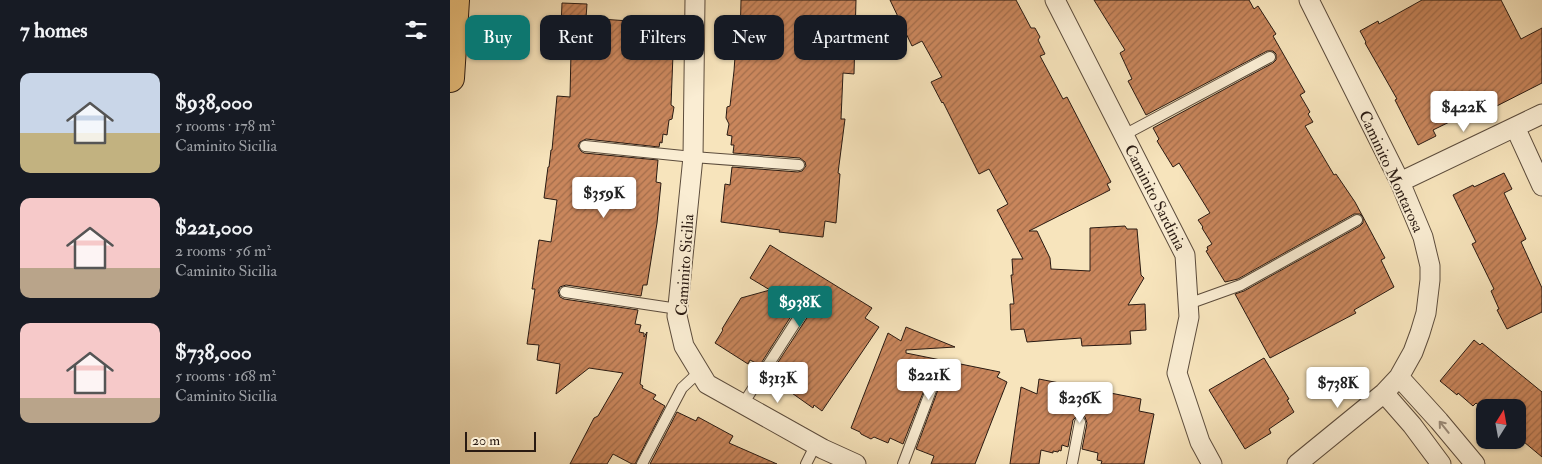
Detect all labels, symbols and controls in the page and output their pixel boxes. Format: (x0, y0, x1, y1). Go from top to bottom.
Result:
chip: Buy (465, 15, 530, 60)
chip: Rent (540, 15, 611, 60)
chip: Filters (621, 15, 704, 60)
chip: New (714, 15, 784, 60)
chip: Apartment (794, 15, 907, 60)
icon: filters (402, 16, 430, 44)
text: 7 homes (20, 17, 87, 44)
text: $938,000 (175, 89, 253, 116)
pin: $422K (1429, 90, 1499, 133)
icon: home (60, 93, 120, 153)
text: $422K (1441, 97, 1487, 117)
street label: Caminito Montarosa (1354, 107, 1428, 236)
text: 5 rooms · 178 m² (175, 116, 275, 136)
text: Caminito Sicilia (175, 136, 277, 156)
street label: Caminito Sardinia (1120, 141, 1191, 254)
pin: $359K (569, 176, 639, 219)
text: $359K (583, 183, 625, 203)
street label: Caminito Sicilia (671, 213, 699, 317)
text: $221,000 (175, 214, 253, 241)
icon: home (60, 218, 120, 278)
text: 2 rooms · 56 m² (175, 241, 271, 261)
text: Caminito Sicilia (175, 261, 277, 281)
pin: $938K (765, 286, 835, 328)
text: $938K (779, 292, 821, 312)
text: $738,000 (175, 339, 252, 366)
icon: home (60, 343, 120, 403)
pin: $221K (894, 358, 964, 401)
pin: $313K (743, 362, 813, 404)
text: $221K (908, 365, 950, 385)
text: 5 rooms · 168 m² (175, 366, 276, 386)
pin: $738K (1303, 366, 1373, 409)
text: $313K (759, 368, 797, 388)
text: $738K (1317, 373, 1359, 393)
pin: $236K (1045, 382, 1115, 424)
text: Caminito Sicilia (175, 386, 277, 406)
text: $236K (1059, 388, 1101, 408)
north arrow (1476, 399, 1526, 449)
map controls (1476, 399, 1526, 449)
one-way arrow (1438, 421, 1449, 434)
scale bar (465, 429, 536, 452)
text: 20 m (472, 432, 500, 449)

